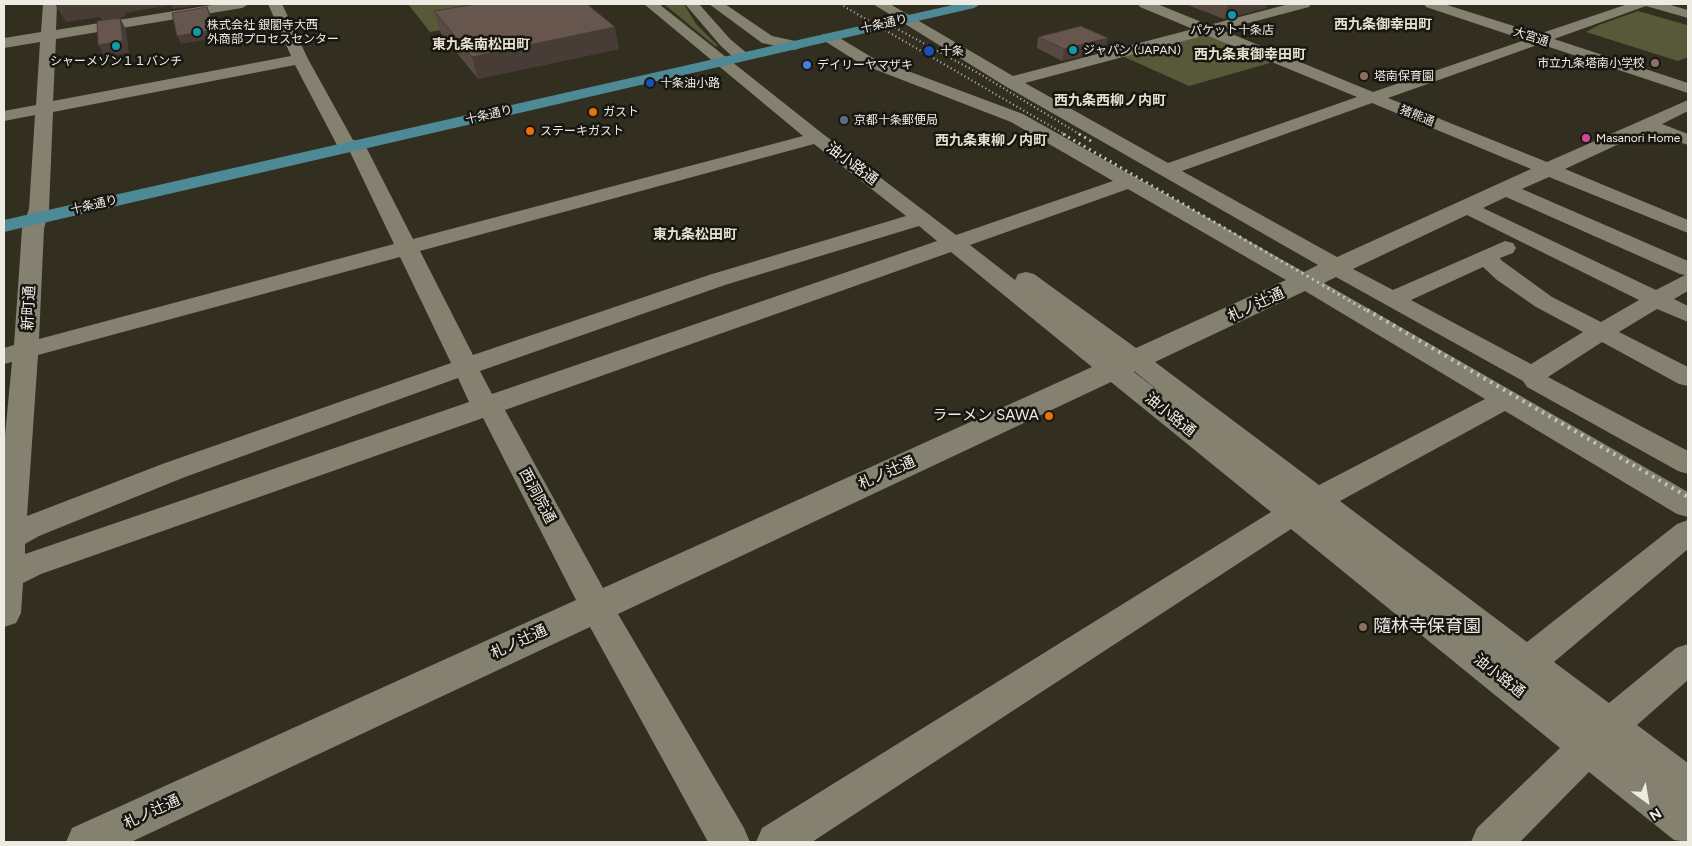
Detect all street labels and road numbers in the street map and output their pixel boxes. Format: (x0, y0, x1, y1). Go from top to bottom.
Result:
street label: 十条通り (859, 12, 909, 36)
street label: 大宮通 (1512, 25, 1550, 49)
street label: 十条通り (464, 103, 514, 127)
street label: 猪熊通 (1398, 103, 1436, 129)
street label: 油小路通 (823, 139, 881, 189)
street label: 十条通り (69, 193, 119, 217)
street label: 札ノ辻通 (1225, 284, 1287, 326)
street label: 新町通 (19, 285, 39, 331)
street label: 油小路通 (1141, 389, 1199, 441)
street label: 札ノ辻通 (856, 453, 918, 493)
street label: 西洞院通 (515, 465, 559, 527)
street label: 札ノ辻通 (488, 621, 550, 663)
street label: 油小路通 (1470, 650, 1528, 702)
street label: 札ノ辻通 (121, 791, 183, 833)

